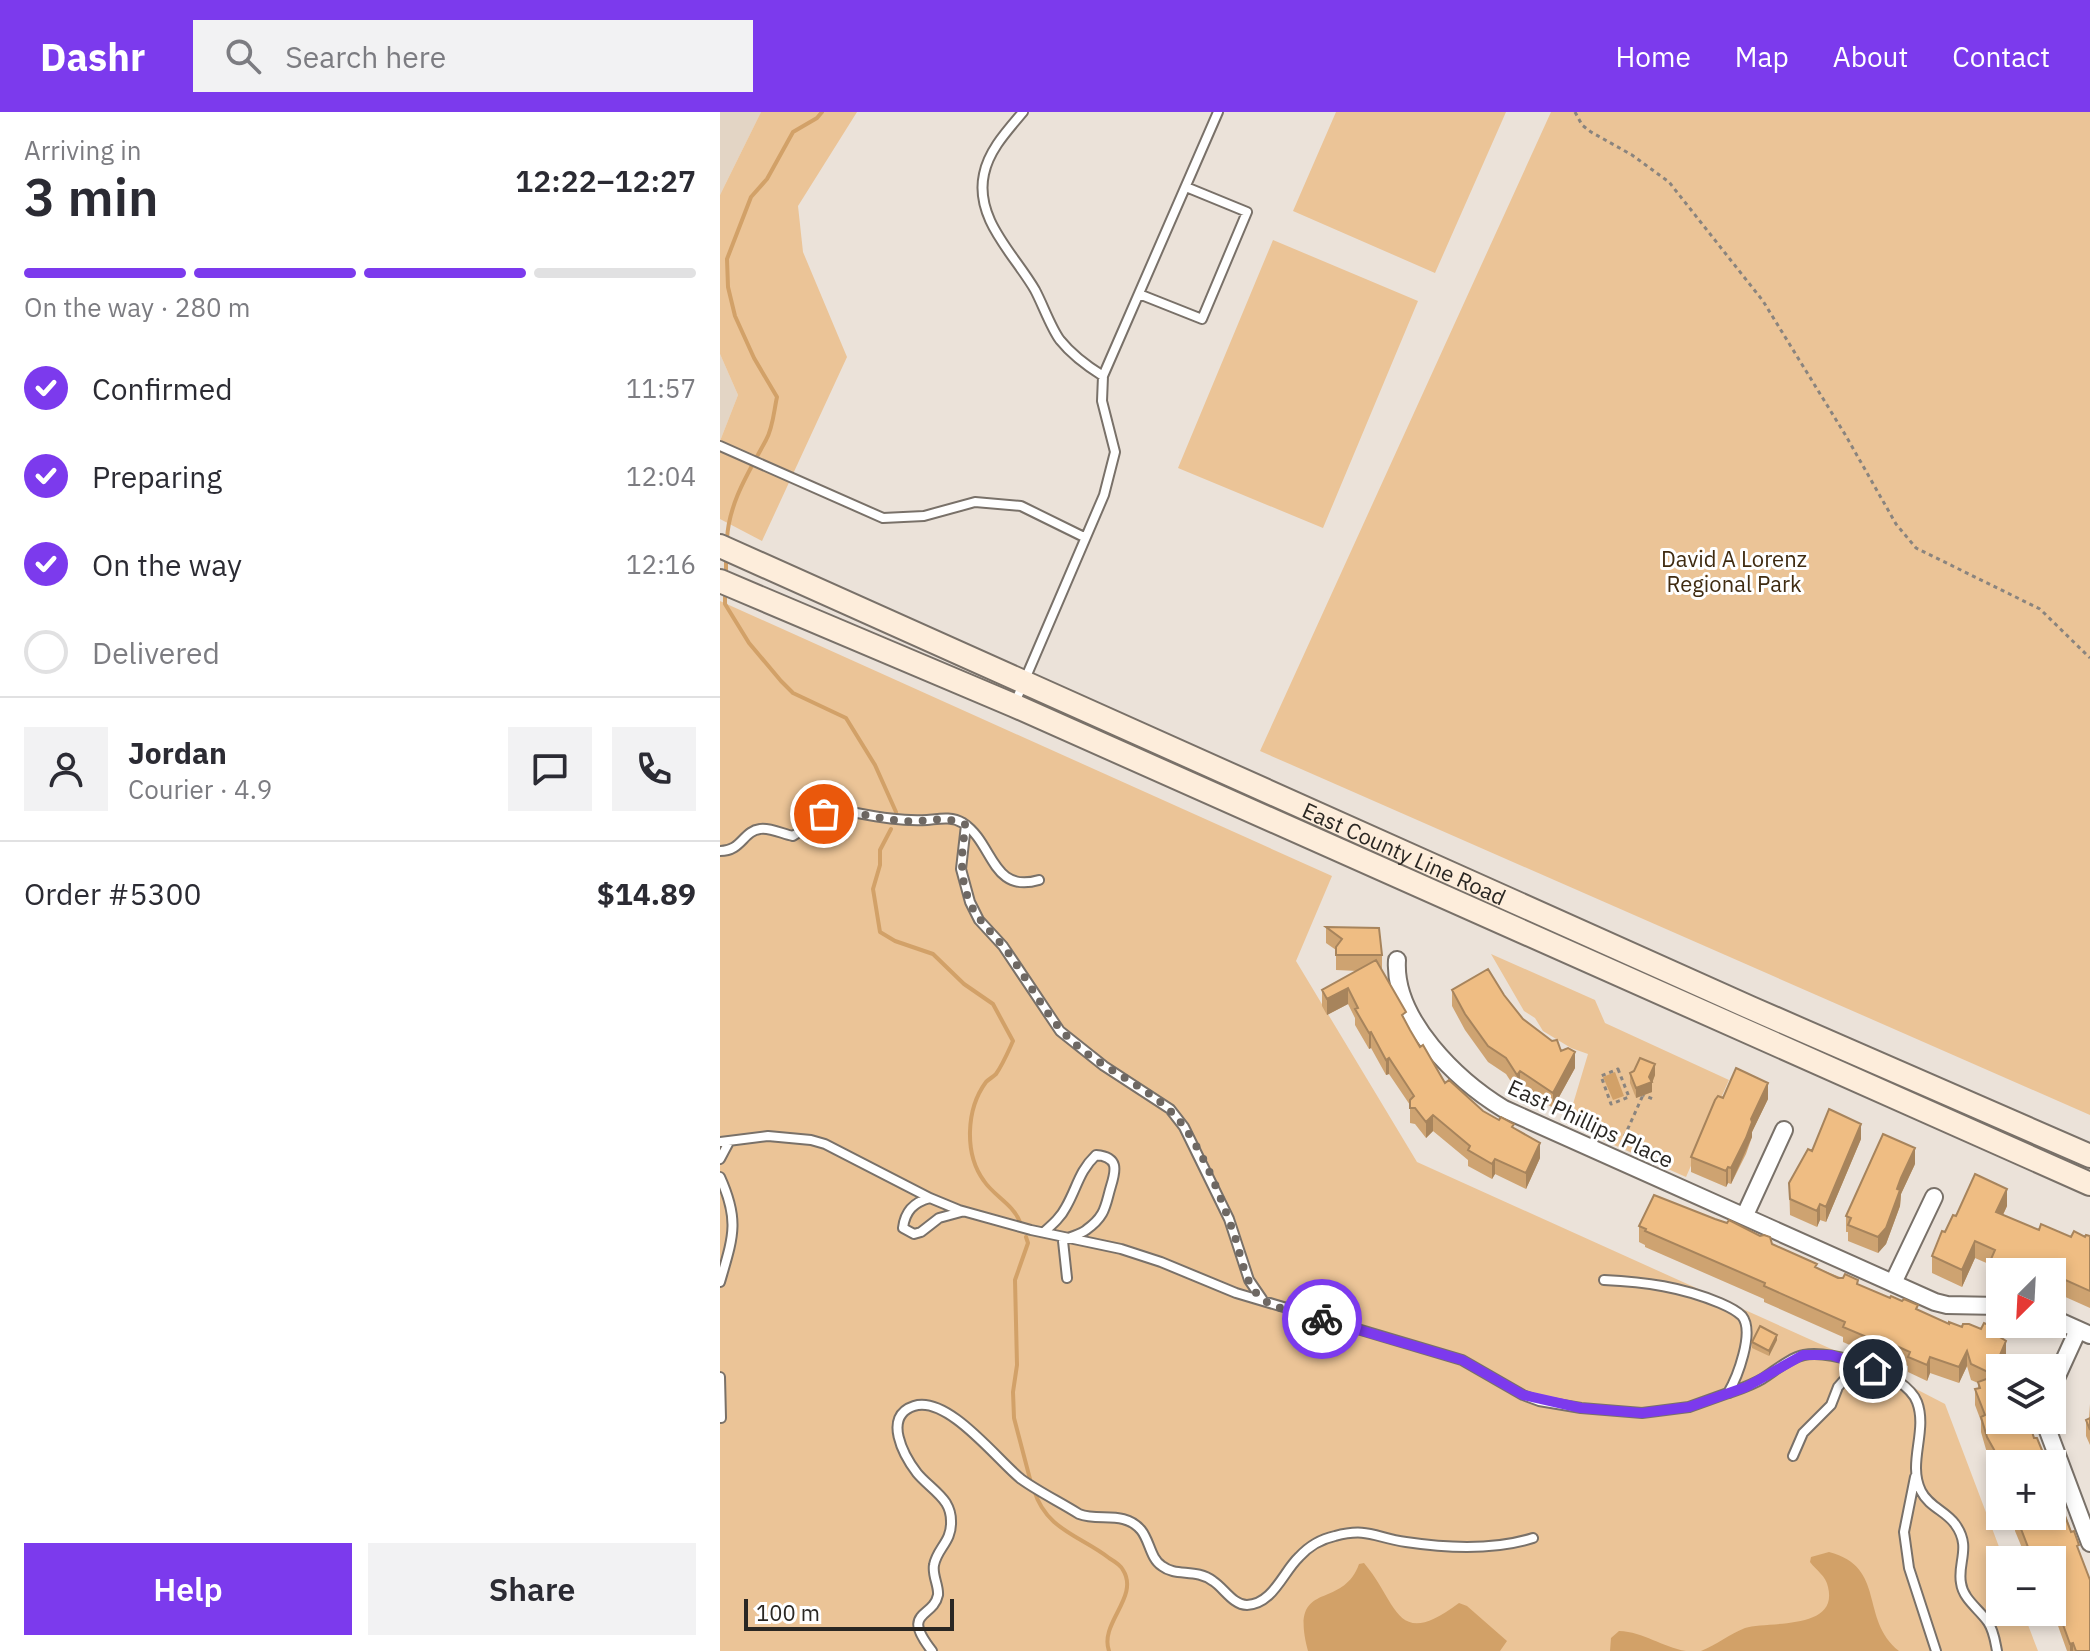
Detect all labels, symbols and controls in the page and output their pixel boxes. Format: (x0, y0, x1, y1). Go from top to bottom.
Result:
search box (193, 20, 753, 92)
text: Dashr (40, 32, 145, 81)
icon: search (221, 34, 265, 78)
text: Search here (285, 37, 446, 76)
text: Home (1615, 38, 1691, 75)
text: Map (1735, 38, 1789, 75)
text: About (1833, 38, 1908, 75)
text: Contact (1952, 38, 2050, 75)
text: Arriving in (24, 133, 141, 167)
text: 12:22–12:27 (515, 161, 696, 200)
text: 3 min (24, 163, 159, 230)
text: On the way · 280 m (24, 290, 250, 324)
icon: check (24, 366, 68, 410)
text: Confirmed (92, 369, 233, 408)
text: 11:57 (626, 371, 696, 405)
icon: check (24, 454, 68, 498)
text: Preparing (92, 457, 222, 496)
text: 12:04 (626, 459, 696, 493)
icon: check (24, 542, 68, 586)
park label: David A Lorenz Regional Park (1661, 544, 1807, 598)
text: On the way (92, 545, 242, 584)
text: 12:16 (626, 547, 696, 581)
text: Delivered (92, 633, 220, 672)
button: person (24, 727, 108, 811)
button: chat (508, 727, 592, 811)
button: phone (612, 727, 696, 811)
text: Jordan (128, 733, 227, 772)
text: Courier · 4.9 (128, 772, 272, 806)
pin (790, 780, 858, 848)
icon: bag (802, 792, 846, 836)
street label: East County Line Road (1298, 794, 1511, 911)
text: Order #5300 (24, 874, 201, 913)
text: $14.89 (597, 874, 696, 913)
street label: East Phillips Place (1504, 1072, 1678, 1174)
north arrow (1986, 1258, 2066, 1338)
map controls (1986, 1258, 2066, 1626)
courier (1282, 1279, 1362, 1359)
icon: bike (1300, 1297, 1344, 1341)
pin (1839, 1335, 1907, 1403)
icon: home (1851, 1347, 1895, 1391)
button: layers (1986, 1354, 2066, 1434)
button: + (1986, 1450, 2066, 1530)
button: Help (24, 1543, 352, 1635)
button: Share (368, 1543, 696, 1635)
button: − (1986, 1546, 2066, 1626)
scale bar (744, 1595, 954, 1631)
text: 100 m (756, 1598, 820, 1627)

